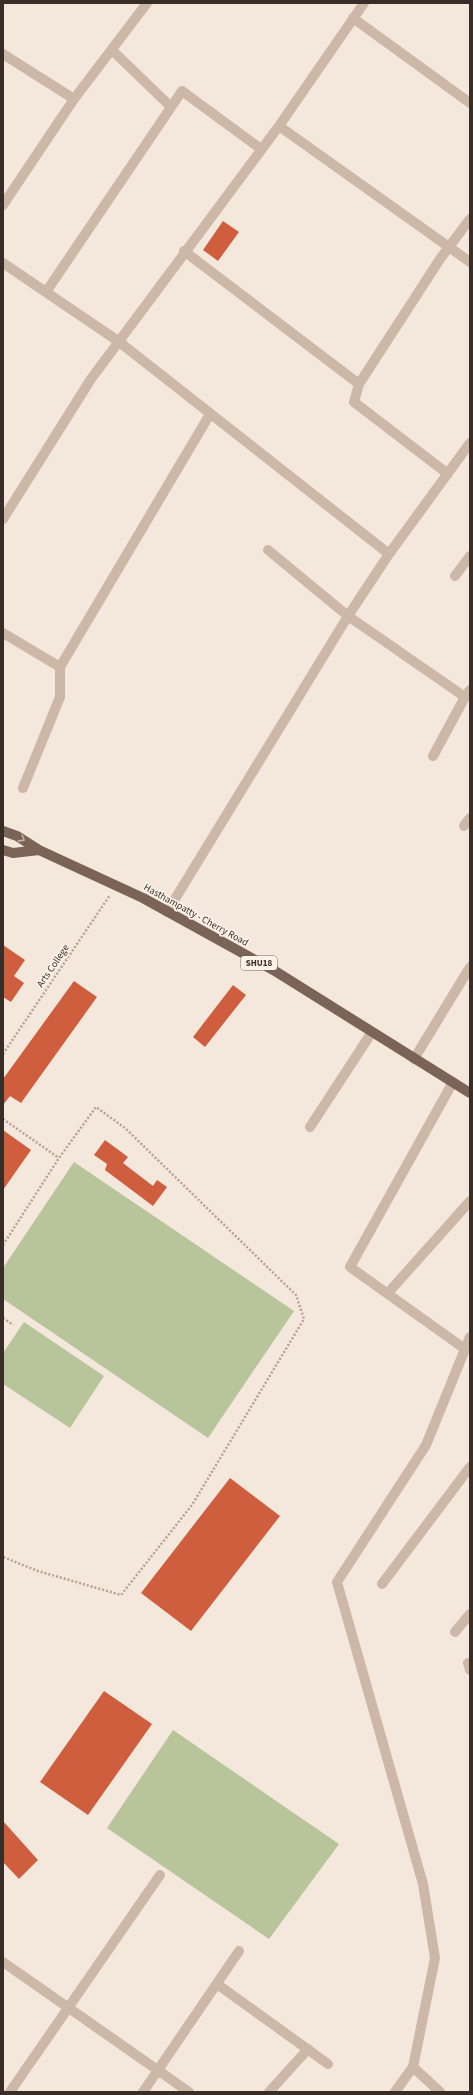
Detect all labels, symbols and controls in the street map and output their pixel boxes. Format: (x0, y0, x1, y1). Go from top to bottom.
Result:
one-way arrow (17, 834, 24, 841)
street label: Hasthampatty - Cherry Road (141, 880, 251, 950)
street label: Arts College (33, 942, 73, 990)
road number: SHU18 (241, 956, 277, 970)

